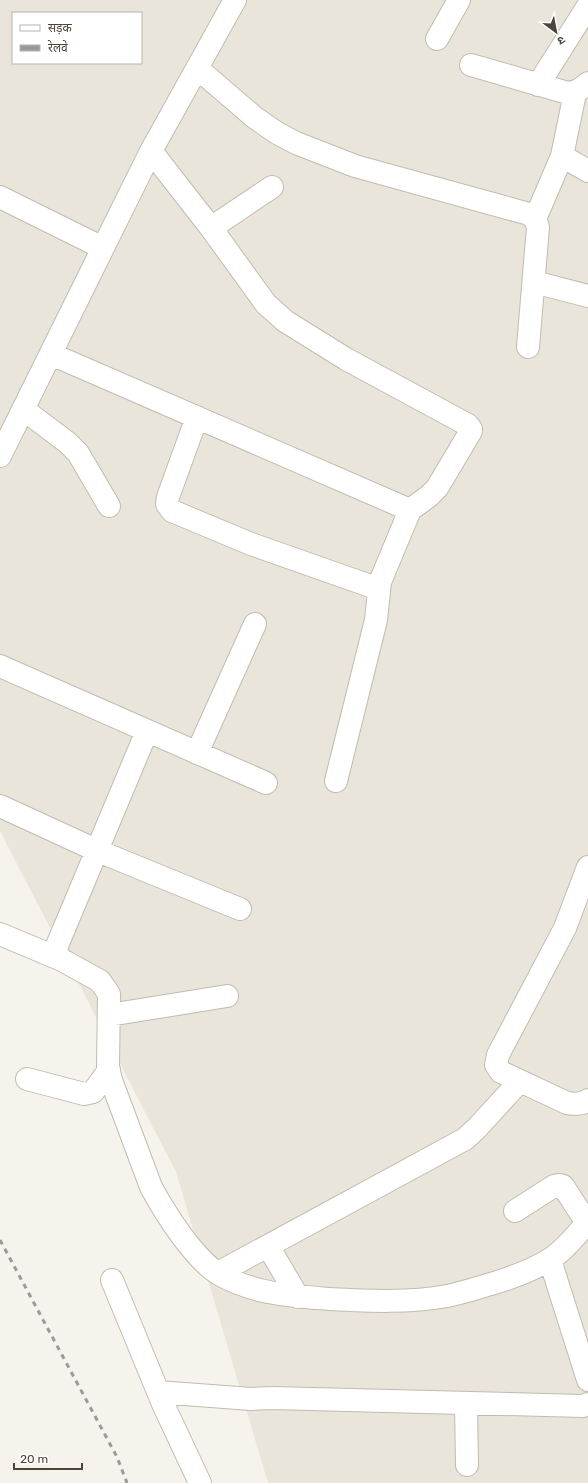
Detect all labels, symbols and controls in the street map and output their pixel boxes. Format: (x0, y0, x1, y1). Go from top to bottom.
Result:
legend (12, 12, 142, 64)
north arrow (536, 12, 576, 52)
text: सड़क (48, 21, 73, 35)
text: उ (554, 33, 567, 48)
text: रेलवे (48, 40, 68, 55)
scale bar (14, 1445, 82, 1471)
text: 20 m (20, 1452, 48, 1466)

